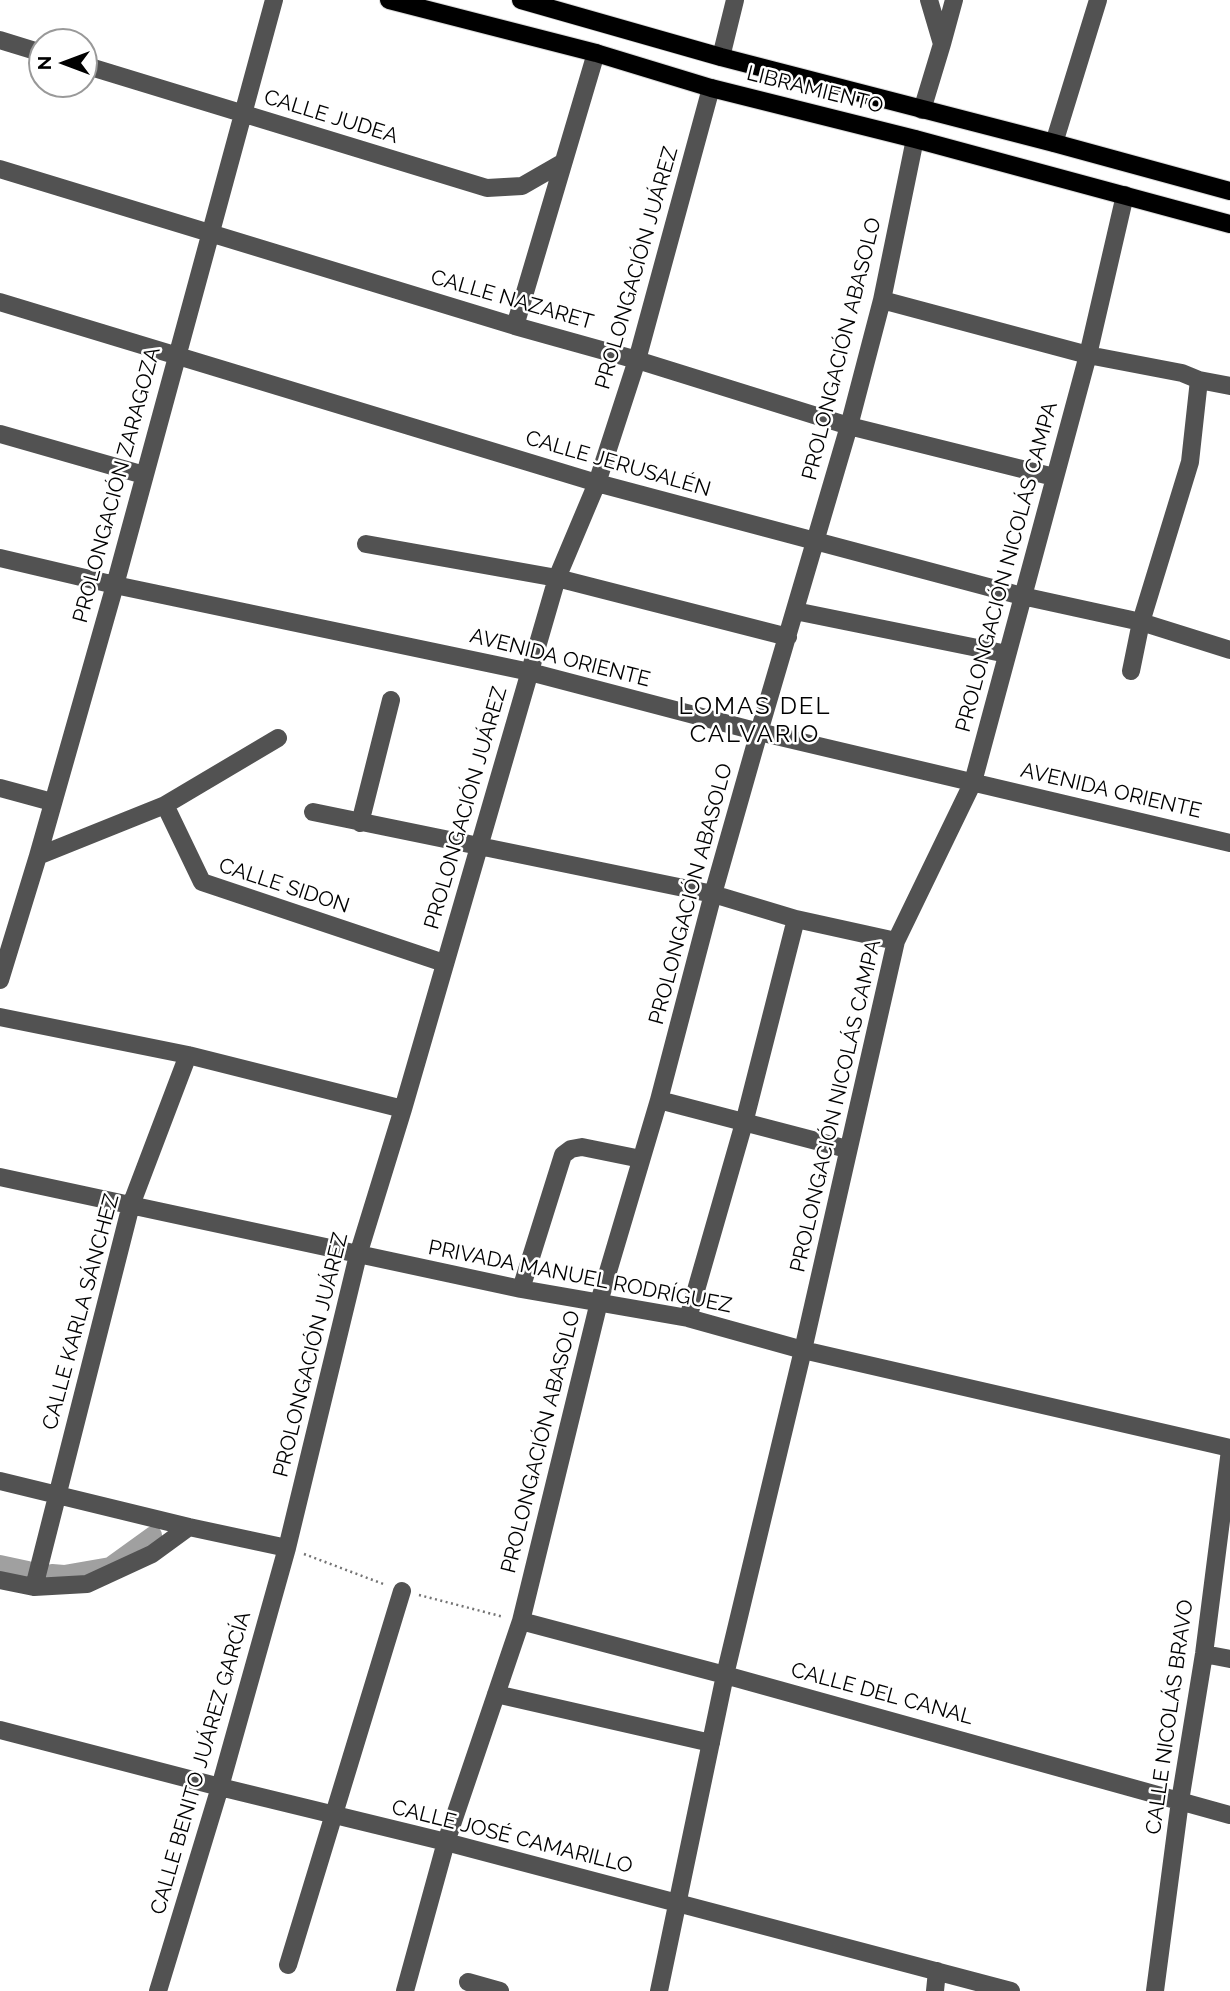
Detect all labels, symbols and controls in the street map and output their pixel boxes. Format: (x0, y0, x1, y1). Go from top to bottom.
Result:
north arrow (28, 28, 98, 98)
text: N (33, 56, 55, 70)
street label: LIBRAMIENTO (744, 61, 886, 119)
street label: CALLE JUDEA (261, 85, 401, 149)
street label: PROLONGACIÓN JUÁREZ (590, 144, 684, 392)
street label: PROLONGACIÓN ABASOLO (797, 215, 887, 483)
street label: CALLE NAZARET (428, 265, 596, 335)
street label: PROLONGACIÓN ZARAGOZA (68, 344, 166, 626)
street label: PROLONGACIÓN NICOLÁS CAMPA (951, 399, 1063, 735)
street label: CALLE JERUSALÉN (523, 426, 713, 502)
street label: AVENIDA ORIENTE (467, 623, 653, 693)
street label: PROLONGACIÓN JUÁREZ (419, 684, 513, 932)
district label: LOMAS DEL CALVARIO (680, 693, 830, 749)
street label: AVENIDA ORIENTE (1018, 758, 1204, 824)
street label: PROLONGACIÓN ABASOLO (644, 761, 738, 1027)
street label: CALLE SIDON (215, 853, 353, 919)
street label: PROLONGACIÓN NICOLÁS CAMPA (785, 937, 887, 1275)
street label: CALLE KARLA SÁNCHEZ (37, 1191, 125, 1433)
street label: PROLONGACIÓN JUÁREZ (268, 1230, 354, 1480)
street label: PRIVADA MANUEL RODRÍGUEZ (426, 1235, 734, 1319)
street label: PROLONGACIÓN ABASOLO (496, 1308, 586, 1576)
street label: CALLE NICOLÁS BRAVO (1141, 1598, 1199, 1836)
street label: CALLE BENITO JUÁREZ GARCÍA (146, 1609, 256, 1917)
street label: CALLE DEL CANAL (788, 1658, 976, 1730)
street label: CALLE JOSÉ CAMARILLO (389, 1795, 635, 1879)

